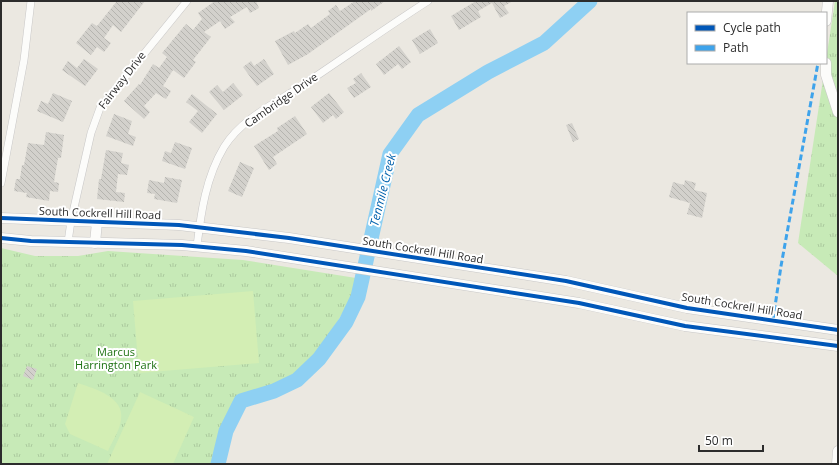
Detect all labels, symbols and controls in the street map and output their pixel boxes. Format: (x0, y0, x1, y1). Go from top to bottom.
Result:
legend (687, 12, 827, 64)
text: Cycle path (723, 19, 781, 36)
text: Path (723, 39, 749, 56)
street label: Fairway Drive (94, 48, 149, 111)
street label: Cambridge Drive (241, 69, 320, 130)
water label: Tenmile Creek (365, 151, 400, 228)
street label: South Cockrell Hill Road (39, 203, 161, 222)
street label: South Cockrell Hill Road (362, 233, 485, 266)
street label: South Cockrell Hill Road (681, 289, 804, 322)
park label: Marcus Harrington Park (75, 344, 157, 372)
scale bar (699, 427, 763, 453)
text: 50 m (705, 432, 733, 449)

